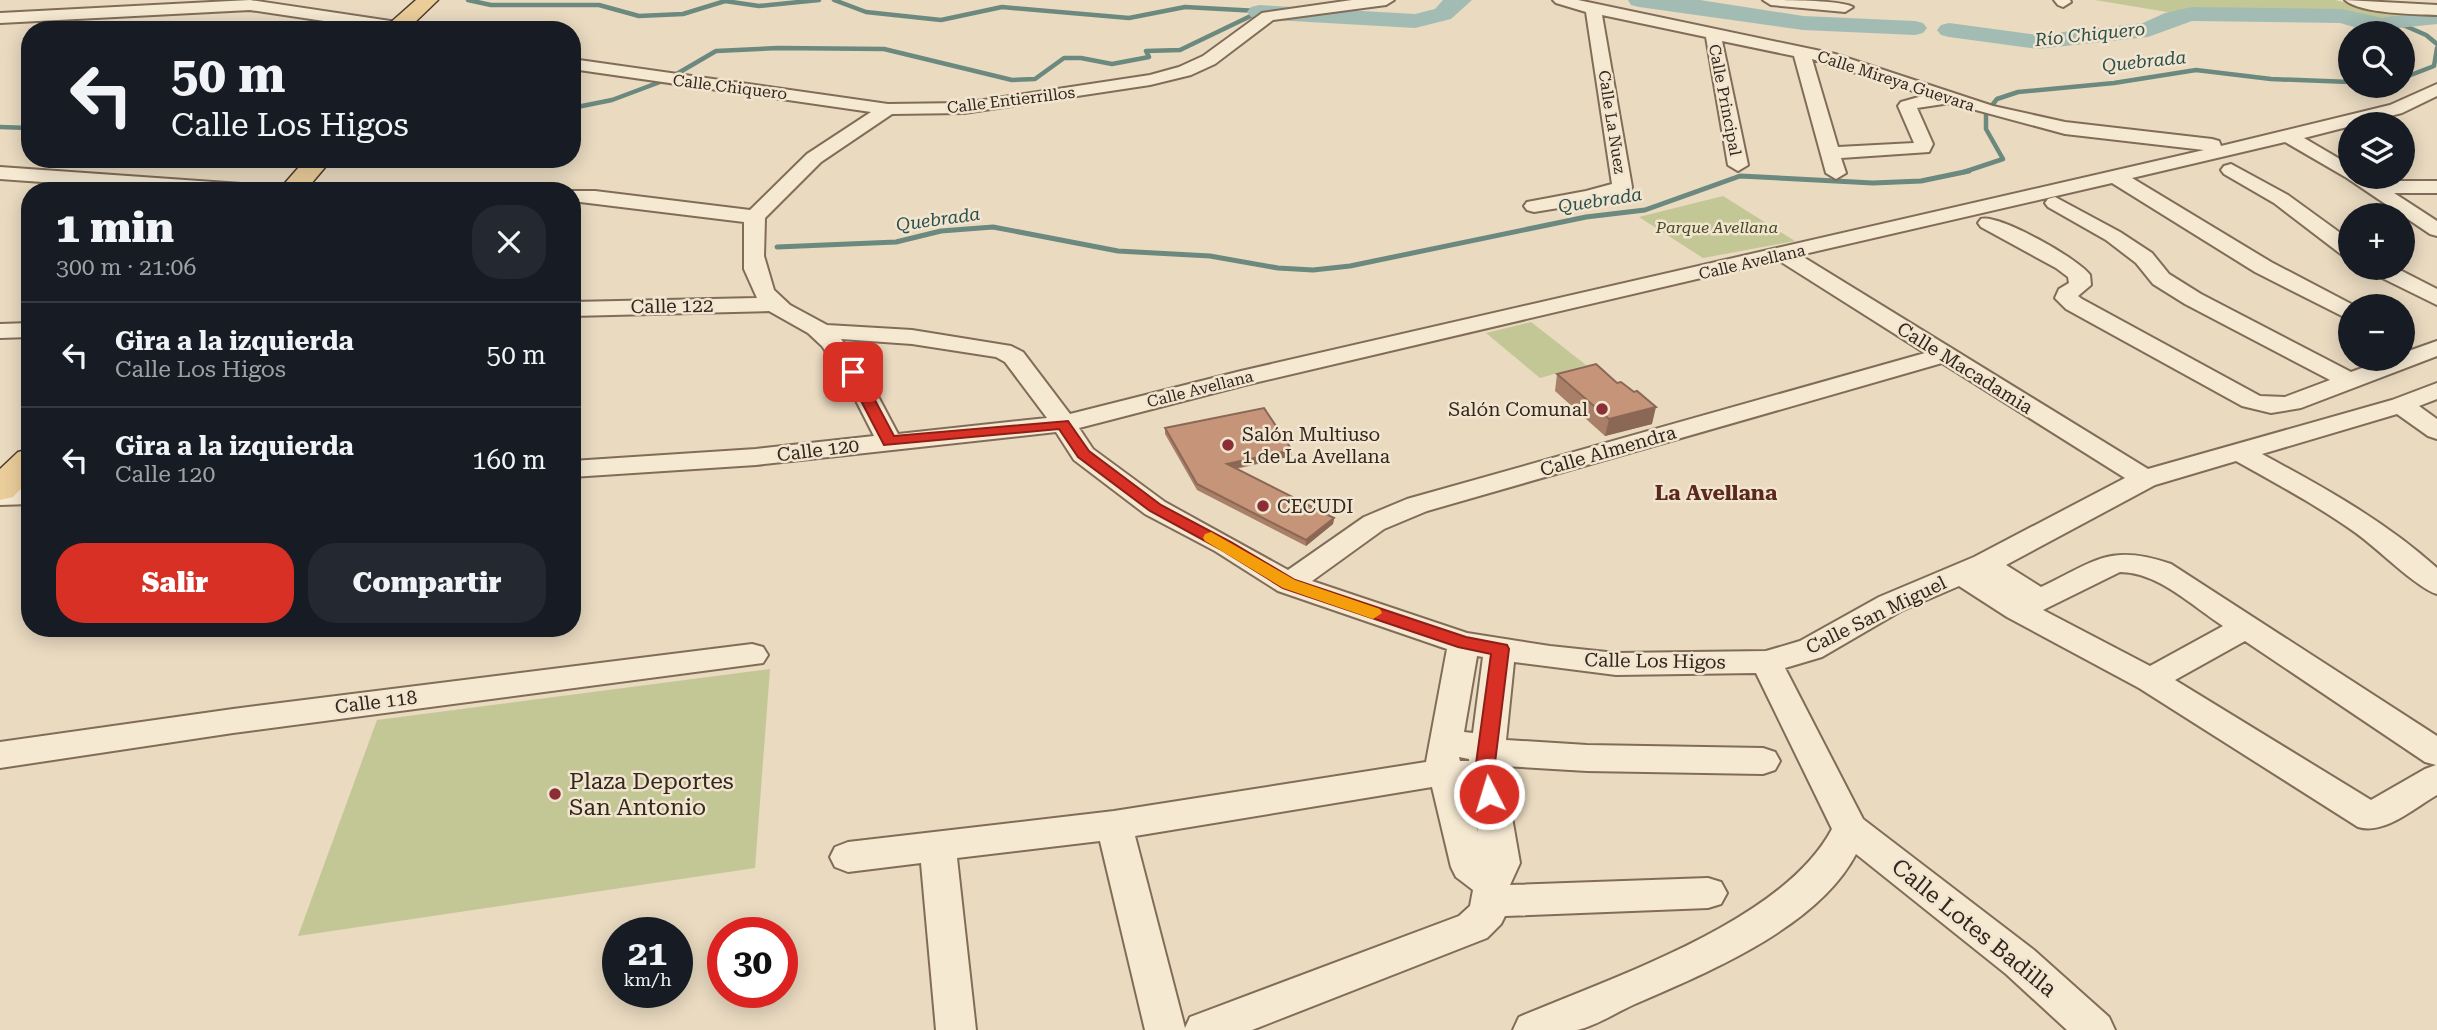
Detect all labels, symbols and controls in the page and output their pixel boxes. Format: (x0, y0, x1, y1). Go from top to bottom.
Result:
water label: Río Chiquero (2033, 18, 2146, 50)
map controls (2338, 21, 2415, 371)
button: search (2338, 21, 2415, 98)
street label: Calle Principal (1705, 43, 1745, 157)
water label: Quebrada (2101, 46, 2187, 76)
text: 50 m (171, 47, 286, 104)
street label: Calle Mireya Guevara (1815, 47, 1977, 116)
icon: left (56, 49, 147, 140)
street label: Calle La Nuez (1594, 69, 1630, 176)
street label: Calle Chiquero (672, 71, 788, 103)
street label: Calle Entierrillos (946, 83, 1077, 117)
text: Calle Los Higos (171, 106, 409, 144)
button: layers (2338, 112, 2415, 189)
water label: Quebrada (1557, 183, 1644, 217)
text: 1 min (56, 203, 174, 252)
water label: Quebrada (895, 203, 981, 235)
button: + (2338, 203, 2415, 280)
button: close (472, 205, 546, 279)
park label: Parque Avellana (1655, 218, 1778, 237)
street label: Calle Avellana (1697, 240, 1807, 283)
text: 300 m · 21:06 (56, 254, 196, 281)
street label: Calle 122 (630, 294, 714, 318)
button: − (2338, 294, 2415, 371)
street label: Calle Macadamia (1893, 317, 2038, 419)
text: Gira a la izquierda (115, 326, 354, 356)
icon: left (56, 336, 94, 374)
text: 50 m (487, 340, 546, 370)
pin (823, 342, 883, 402)
icon: arrive (834, 353, 872, 391)
text: Calle Los Higos (115, 356, 286, 383)
street label: Calle Avellana (1145, 367, 1255, 411)
place label: Salón Comunal (1448, 398, 1588, 421)
marker: Salón Comunal (1594, 401, 1610, 417)
street label: Calle Almendra (1537, 420, 1679, 481)
place label: Salón Multiuso 1 de La Avellana (1242, 423, 1391, 468)
text: Gira a la izquierda (115, 431, 354, 461)
street label: Calle 120 (775, 434, 861, 466)
marker: Salón Multiuso 1 de La Avellana (1220, 437, 1236, 453)
icon: left (56, 441, 94, 479)
text: 160 m (472, 445, 546, 475)
text: Calle 120 (115, 461, 215, 488)
district label: La Avellana (1655, 481, 1778, 505)
place label: CECUDI (1277, 495, 1353, 518)
marker: CECUDI (1255, 498, 1271, 514)
button: Salir (56, 543, 294, 623)
button: Compartir (308, 543, 546, 623)
street label: Calle San Miguel (1802, 571, 1950, 659)
street label: Calle Los Higos (1584, 648, 1726, 674)
street label: Calle 118 (333, 686, 419, 718)
position arrow (1452, 757, 1526, 831)
place label: Plaza Deportes San Antonio (569, 768, 734, 821)
marker: Plaza Deportes San Antonio (547, 786, 563, 802)
street label: Calle Lotes Badilla (1886, 853, 2062, 1003)
speed limit sign: 30 (707, 917, 798, 1008)
text: 21 (628, 933, 667, 974)
text: km/h (623, 969, 672, 990)

